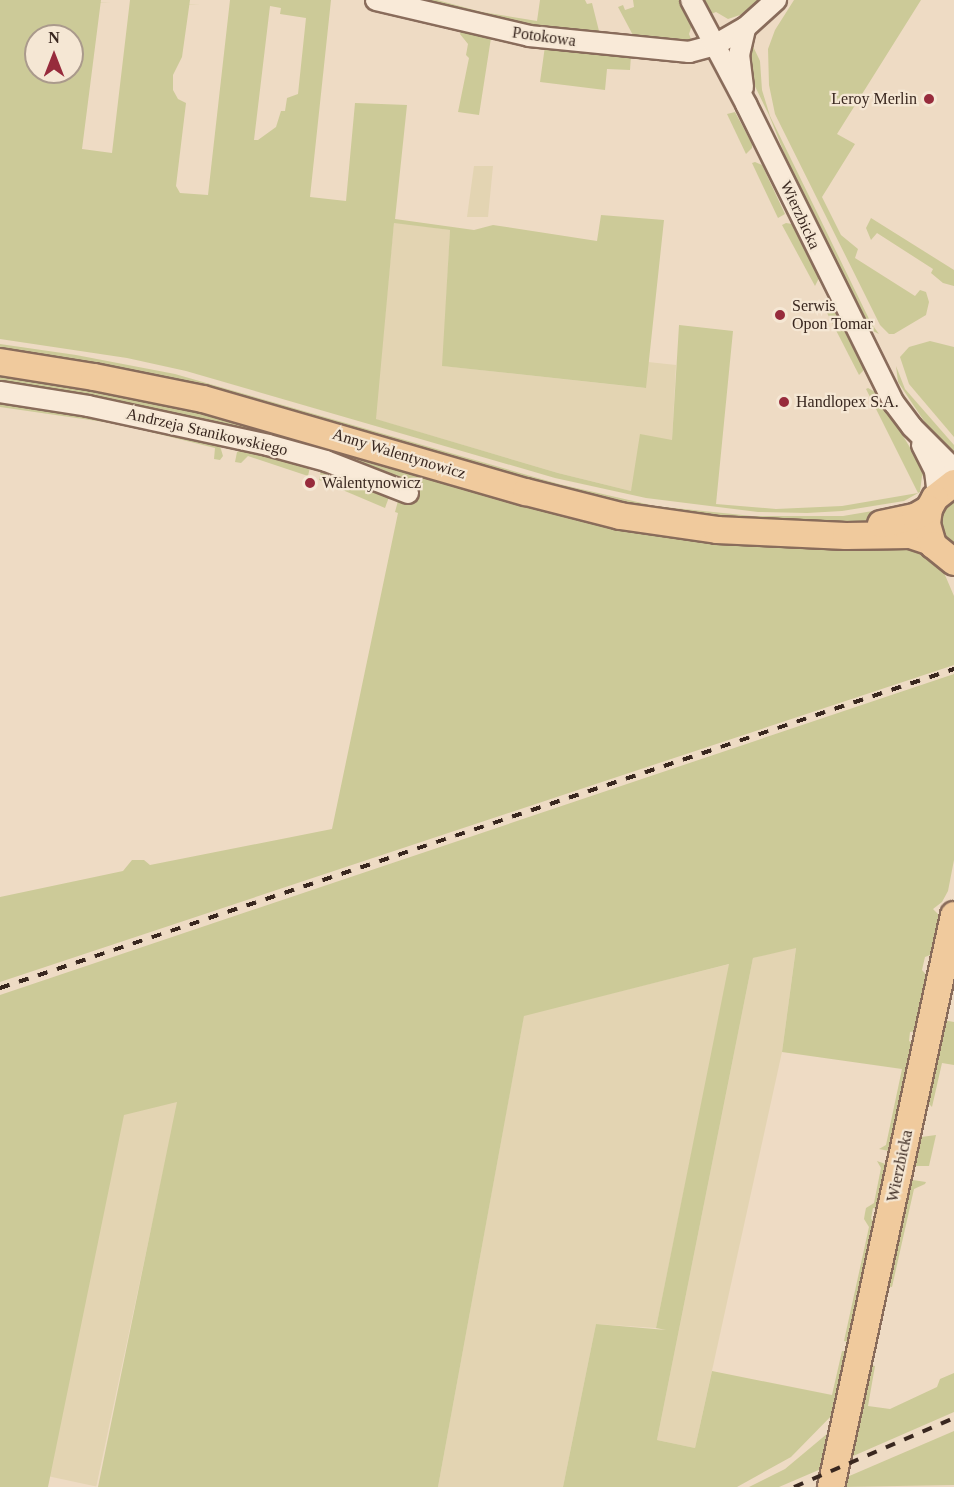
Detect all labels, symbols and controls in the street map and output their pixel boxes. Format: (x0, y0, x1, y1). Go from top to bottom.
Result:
street label: Potokowa (511, 23, 577, 51)
north arrow (24, 24, 84, 84)
text: N (48, 29, 60, 46)
place label: Leroy Merlin (831, 89, 917, 109)
marker: Leroy Merlin (922, 92, 936, 106)
street label: Wierzbicka (776, 178, 824, 252)
place label: Serwis Opon Tomar (792, 296, 873, 334)
marker: Serwis Opon Tomar (773, 308, 787, 322)
place label: Handlopex S.A. (796, 392, 899, 412)
marker: Handlopex S.A. (777, 395, 791, 409)
street label: Andrzeja Stanikowskiego (125, 404, 289, 460)
street label: Anny Walentynowicz (330, 425, 468, 483)
place label: Walentynowicz (322, 473, 421, 493)
marker: Walentynowicz (303, 476, 317, 490)
street label: Wierzbicka (883, 1128, 917, 1204)

